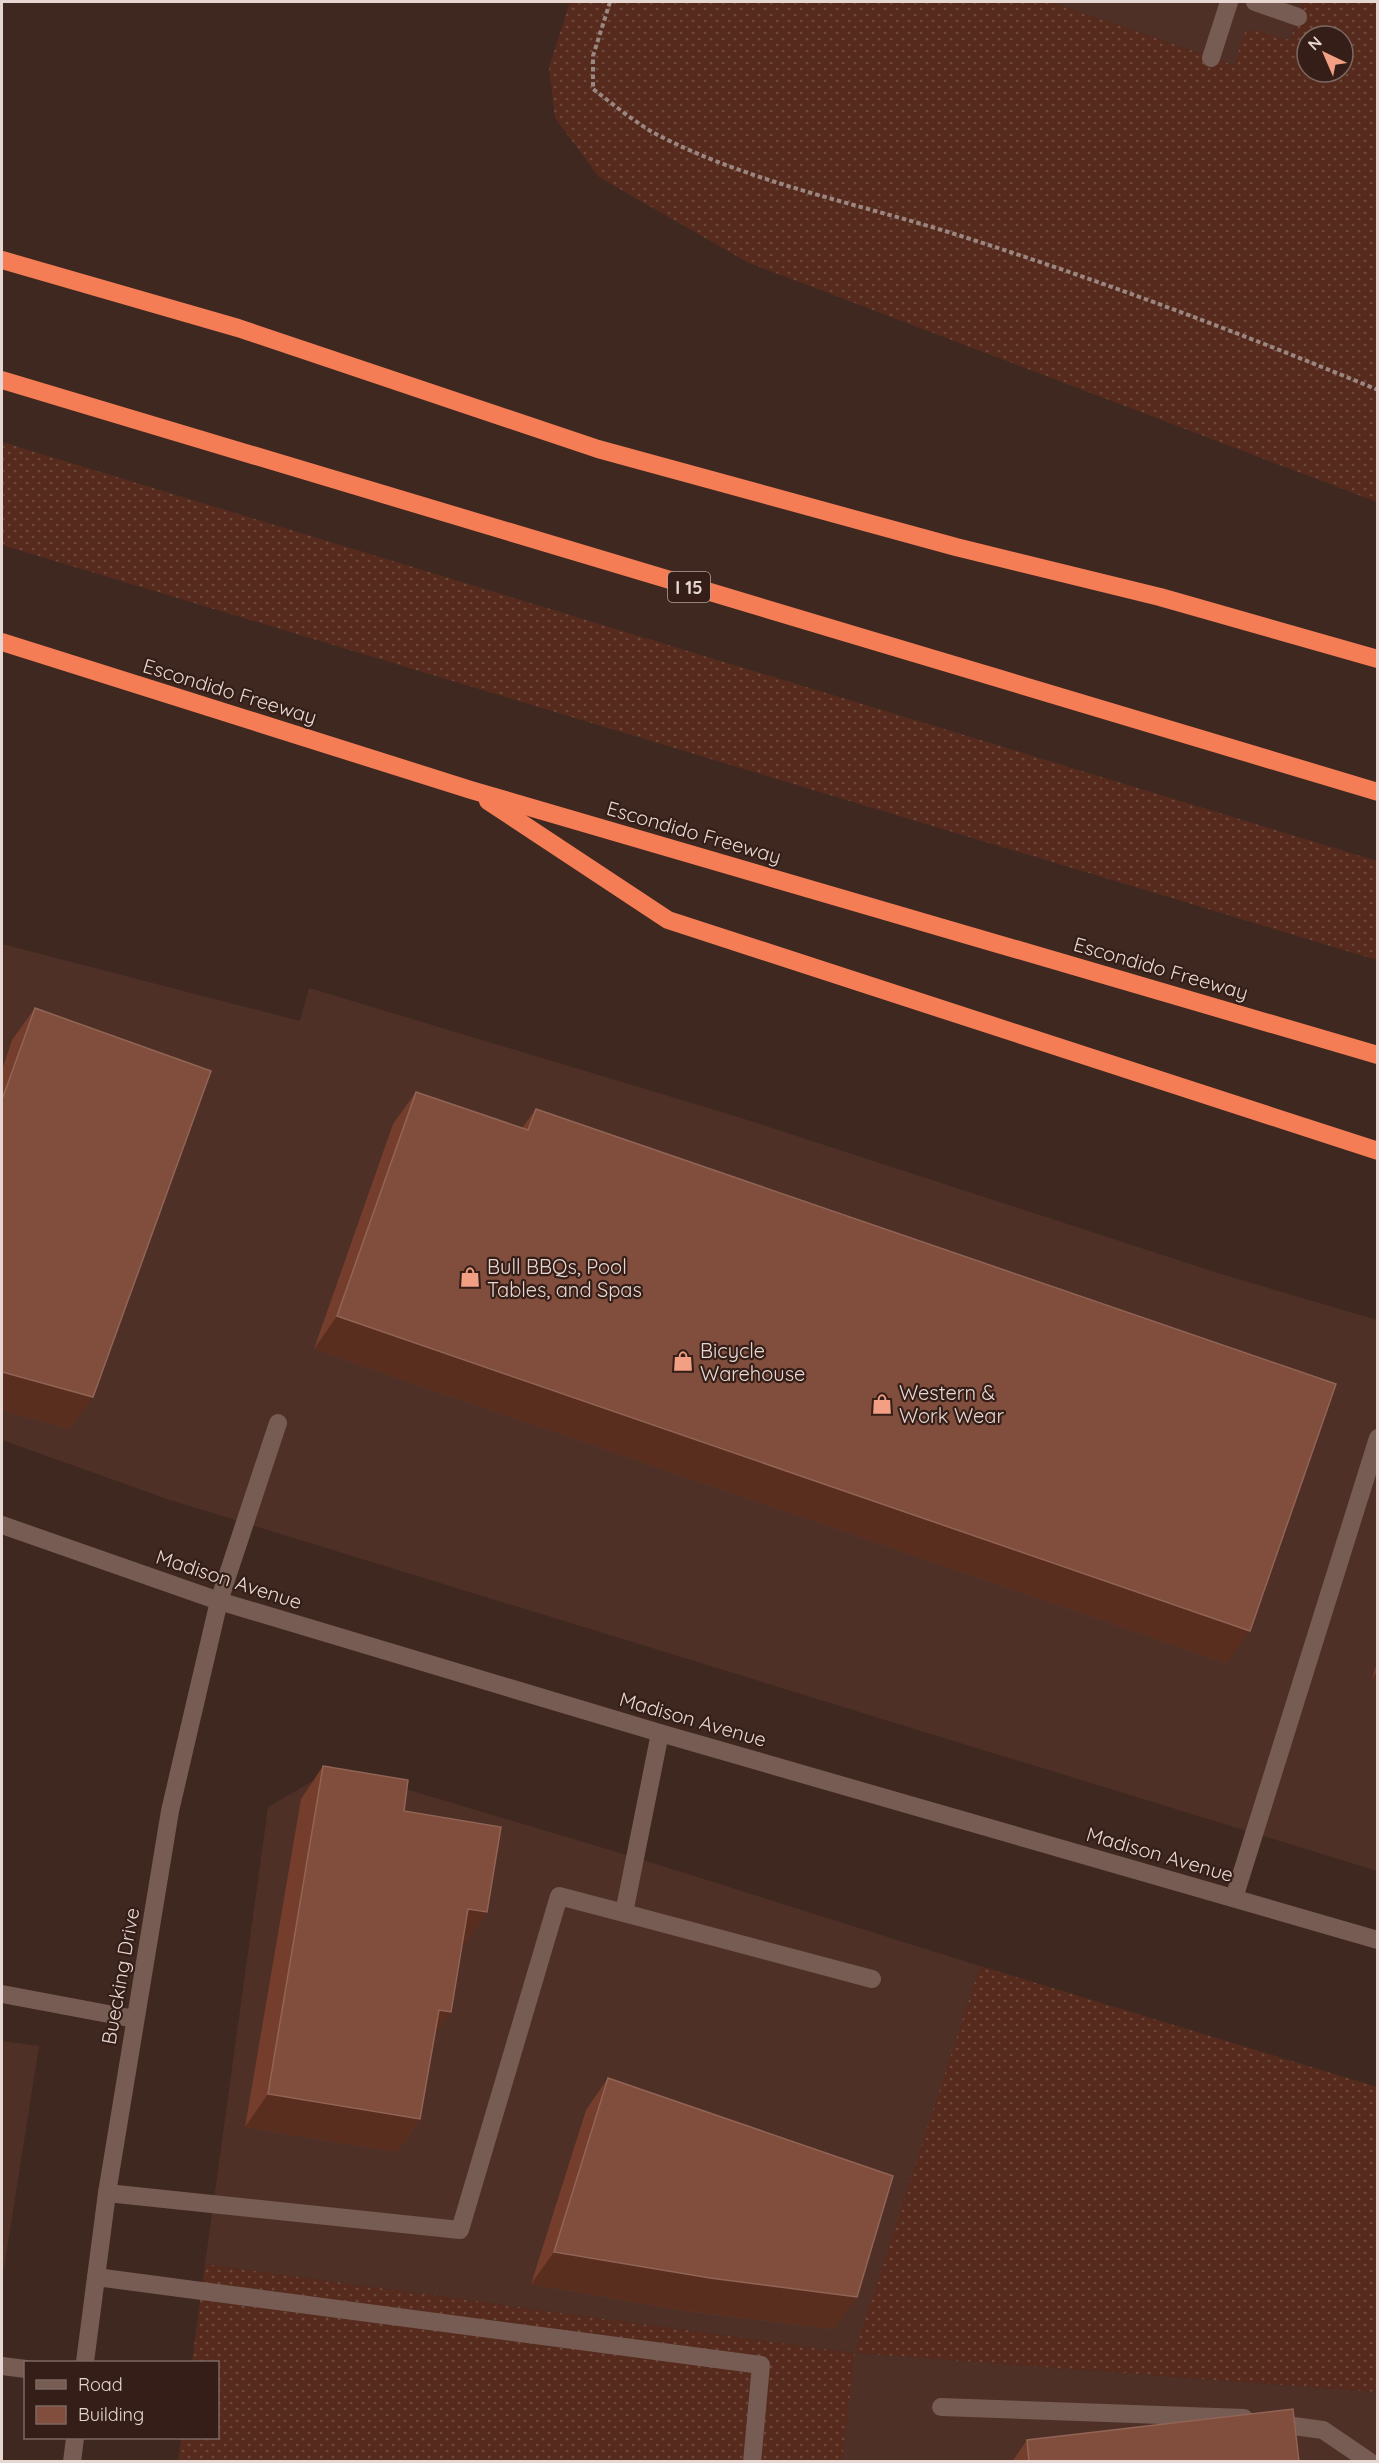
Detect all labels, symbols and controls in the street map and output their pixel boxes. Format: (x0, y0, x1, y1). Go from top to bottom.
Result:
north arrow (1295, 24, 1355, 84)
text: N (1303, 32, 1326, 54)
road number: I 15 (668, 572, 710, 602)
street label: Escondido Freeway (140, 653, 320, 729)
street label: Escondido Freeway (604, 795, 784, 869)
street label: Escondido Freeway (1071, 931, 1251, 1005)
place label: Bull BBQs, Pool Tables, and Spas (487, 1254, 642, 1302)
shop icon: Bull BBQs, Pool Tables, and Spas (458, 1265, 482, 1289)
place label: Bicycle Warehouse (700, 1338, 805, 1386)
shop icon: Bicycle Warehouse (671, 1349, 695, 1373)
place label: Western & Work Wear (899, 1380, 1004, 1428)
shop icon: Western & Work Wear (870, 1392, 894, 1416)
street label: Madison Avenue (153, 1544, 305, 1614)
street label: Madison Avenue (617, 1686, 769, 1752)
street label: Madison Avenue (1084, 1821, 1236, 1887)
street label: Buecking Drive (96, 1906, 144, 2046)
legend (24, 2361, 219, 2439)
text: Road (78, 2373, 123, 2396)
text: Building (78, 2403, 144, 2426)

